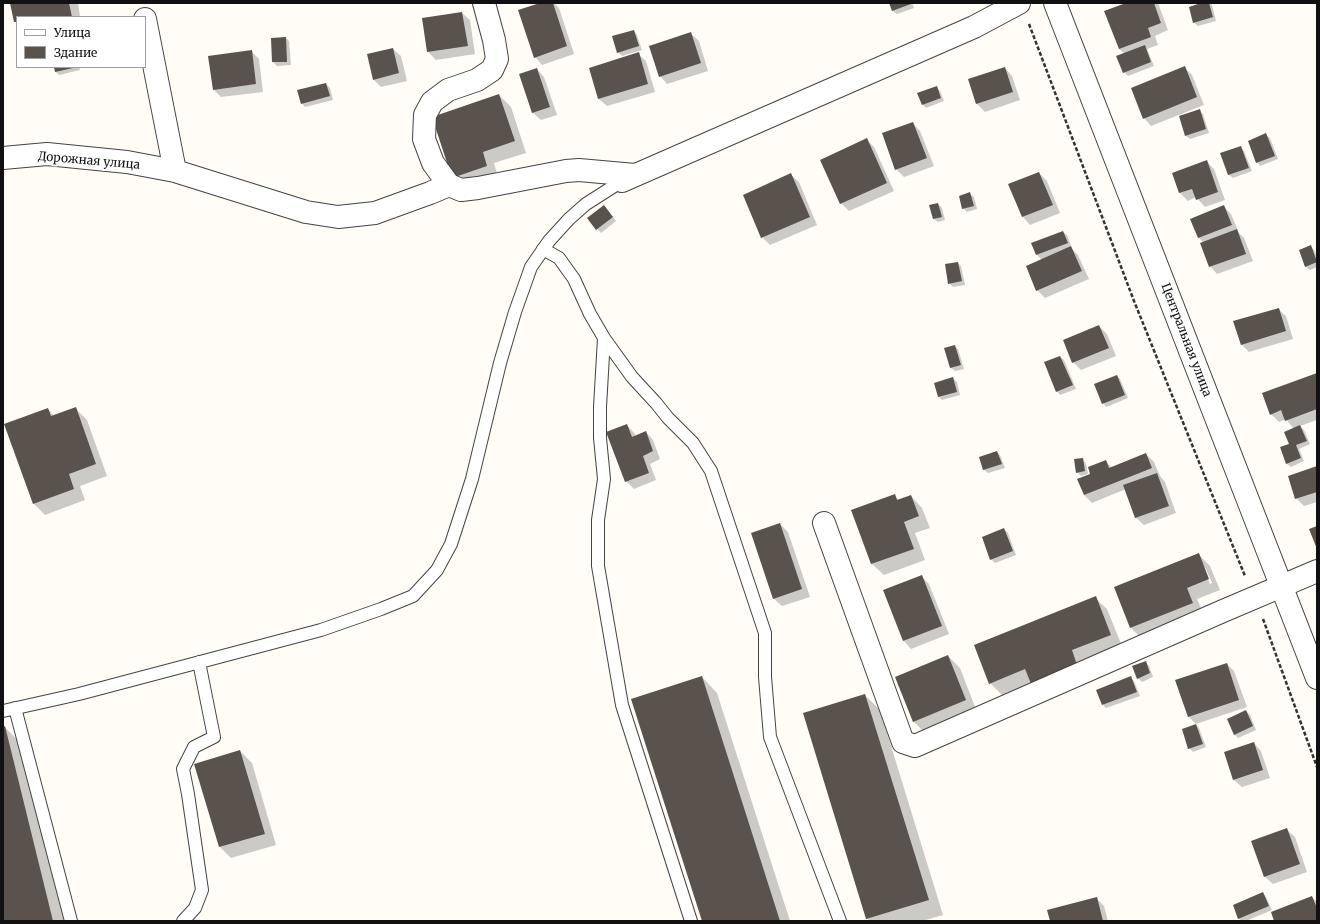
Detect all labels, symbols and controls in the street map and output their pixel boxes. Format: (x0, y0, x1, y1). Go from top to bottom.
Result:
legend (16, 16, 146, 68)
text: Улица (54, 25, 91, 40)
text: Здание (54, 45, 97, 60)
street label: Дорожная улица (37, 149, 141, 173)
street label: Центральная улица (1158, 281, 1214, 399)

